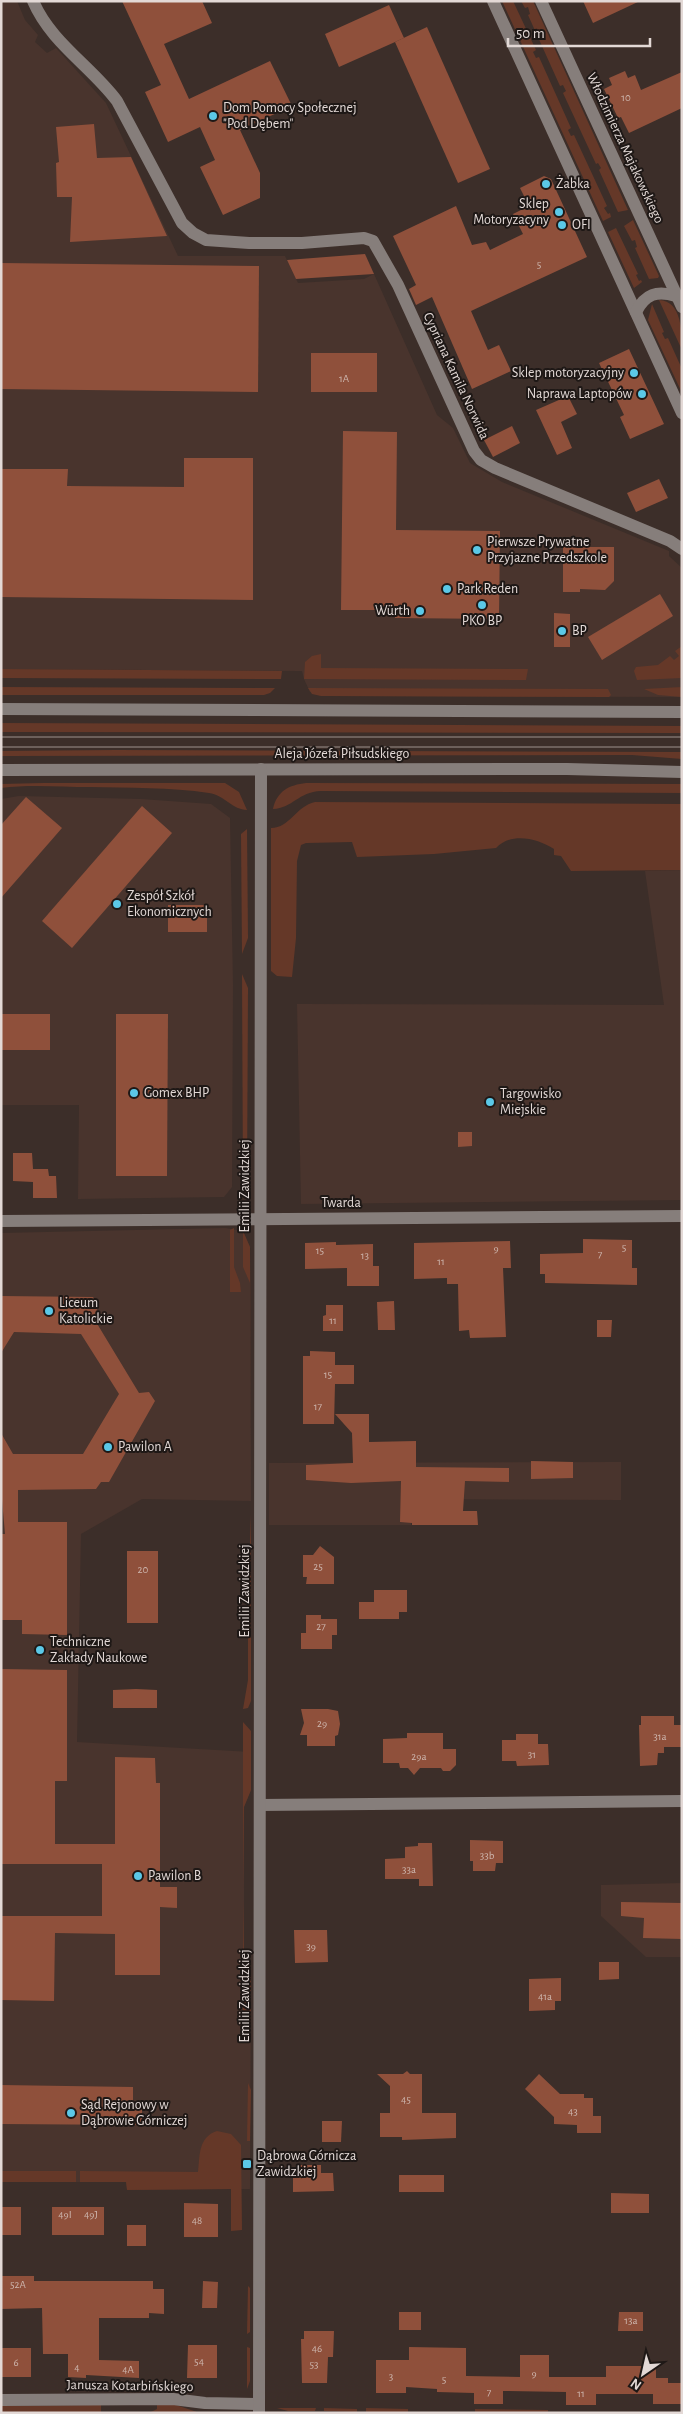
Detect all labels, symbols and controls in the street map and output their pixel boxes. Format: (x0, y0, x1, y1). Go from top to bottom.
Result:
scale bar (508, 15, 650, 47)
text: 50 m (516, 26, 545, 41)
street label: Włodzimierza Majakowskiego (584, 71, 666, 226)
house number: 10 (621, 92, 631, 103)
place label: Dom Pomocy Społecznej "Pod Dębem" (223, 101, 357, 131)
marker: Dom Pomocy Społecznej "Pod Dębem" (207, 110, 219, 122)
place label: Żabka (556, 174, 590, 191)
marker: Żabka (540, 178, 552, 190)
place label: Sklep Motoryzacyny (473, 197, 549, 227)
marker: Sklep Motoryzacyny (553, 206, 565, 218)
place label: OFI (572, 218, 591, 232)
marker: OFI (556, 219, 568, 231)
house number: 5 (537, 259, 542, 270)
street label: Cypriana Kamila Norwida (420, 310, 492, 442)
place label: Sklep motoryzacyjny (512, 366, 624, 380)
marker: Sklep motoryzacyjny (628, 367, 640, 379)
house number: 1A (339, 373, 350, 384)
place label: Naprawa Laptopów (527, 387, 633, 401)
marker: Naprawa Laptopów (636, 388, 648, 400)
place label: Pierwsze Prywatne Przyjazne Przedszkole (487, 535, 607, 565)
marker: Pierwsze Prywatne Przyjazne Przedszkole (471, 544, 483, 556)
place label: Park Reden (457, 582, 518, 596)
marker: Park Reden (441, 583, 453, 595)
marker: PKO BP (476, 599, 488, 611)
place label: Würth (375, 604, 410, 618)
marker: Würth (414, 605, 426, 617)
place label: PKO BP (462, 614, 502, 628)
place label: BP (572, 624, 587, 638)
marker: BP (556, 625, 568, 637)
street label: Aleja Józefa Piłsudskiego (275, 747, 410, 761)
place label: Zespół Szkół Ekonomicznych (127, 889, 212, 919)
marker: Zespół Szkół Ekonomicznych (111, 898, 123, 910)
place label: Gomex BHP (144, 1086, 209, 1100)
marker: Gomex BHP (128, 1087, 140, 1099)
place label: Targowisko Miejskie (500, 1087, 561, 1117)
marker: Targowisko Miejskie (484, 1096, 496, 1108)
street label: Emilii Zawidzkiej (238, 1139, 252, 1233)
street label: Twarda (321, 1196, 361, 1210)
house number: 5 (622, 1242, 627, 1253)
house number: 9 (493, 1243, 499, 1254)
house number: 15 (316, 1245, 325, 1256)
house number: 7 (598, 1249, 603, 1260)
house number: 13 (361, 1250, 370, 1261)
house number: 11 (437, 1256, 445, 1267)
place label: Liceum Katolickie (59, 1296, 113, 1326)
marker: Liceum Katolickie (43, 1305, 55, 1317)
house number: 11 (329, 1315, 337, 1326)
house number: 15 (324, 1369, 333, 1380)
house number: 17 (314, 1401, 323, 1412)
place label: Pawilon A (118, 1440, 172, 1454)
marker: Pawilon A (102, 1441, 114, 1453)
street label: Emilii Zawidzkiej (238, 1544, 252, 1638)
house number: 25 (313, 1561, 323, 1572)
house number: 20 (138, 1564, 149, 1575)
house number: 27 (316, 1621, 326, 1632)
place label: Techniczne Zakłady Naukowe (50, 1635, 147, 1665)
marker: Techniczne Zakłady Naukowe (34, 1644, 46, 1656)
house number: 29 (317, 1718, 327, 1729)
house number: 31a (653, 1731, 667, 1742)
house number: 31 (528, 1749, 536, 1760)
house number: 29a (411, 1751, 427, 1762)
house number: 33b (480, 1850, 495, 1861)
house number: 33a (402, 1864, 416, 1875)
place label: Pawilon B (148, 1869, 201, 1883)
marker: Pawilon B (132, 1870, 144, 1882)
house number: 39 (306, 1941, 316, 1952)
street label: Emilii Zawidzkiej (238, 1949, 252, 2043)
house number: 41a (538, 1991, 552, 2002)
house number: 45 (401, 2094, 411, 2105)
place label: Sąd Rejonowy w Dąbrowie Górniczej (81, 2098, 187, 2128)
house number: 43 (568, 2106, 578, 2117)
marker: Sąd Rejonowy w Dąbrowie Górniczej (65, 2107, 77, 2119)
place label: Dąbrowa Górnicza Zawidzkiej (257, 2149, 357, 2179)
marker: Dąbrowa Górnicza Zawidzkiej (241, 2158, 253, 2170)
house number: 49I (58, 2209, 72, 2220)
house number: 49J (84, 2209, 98, 2220)
house number: 48 (192, 2215, 202, 2226)
house number: 52A (10, 2279, 27, 2290)
house number: 13a (624, 2315, 638, 2326)
house number: 46 (312, 2343, 322, 2354)
north arrow (618, 2349, 668, 2399)
house number: 54 (194, 2356, 204, 2367)
house number: 6 (13, 2357, 19, 2368)
house number: 53 (309, 2359, 319, 2370)
house number: 4 (74, 2362, 80, 2373)
house number: 4A (122, 2364, 134, 2375)
house number: 9 (531, 2368, 537, 2379)
house number: 3 (389, 2371, 394, 2382)
house number: 5 (442, 2374, 447, 2385)
text: N (628, 2375, 644, 2392)
street label: Janusza Kotarbińskiego (66, 2378, 194, 2394)
house number: 7 (487, 2387, 492, 2398)
house number: 11 (577, 2388, 585, 2399)

